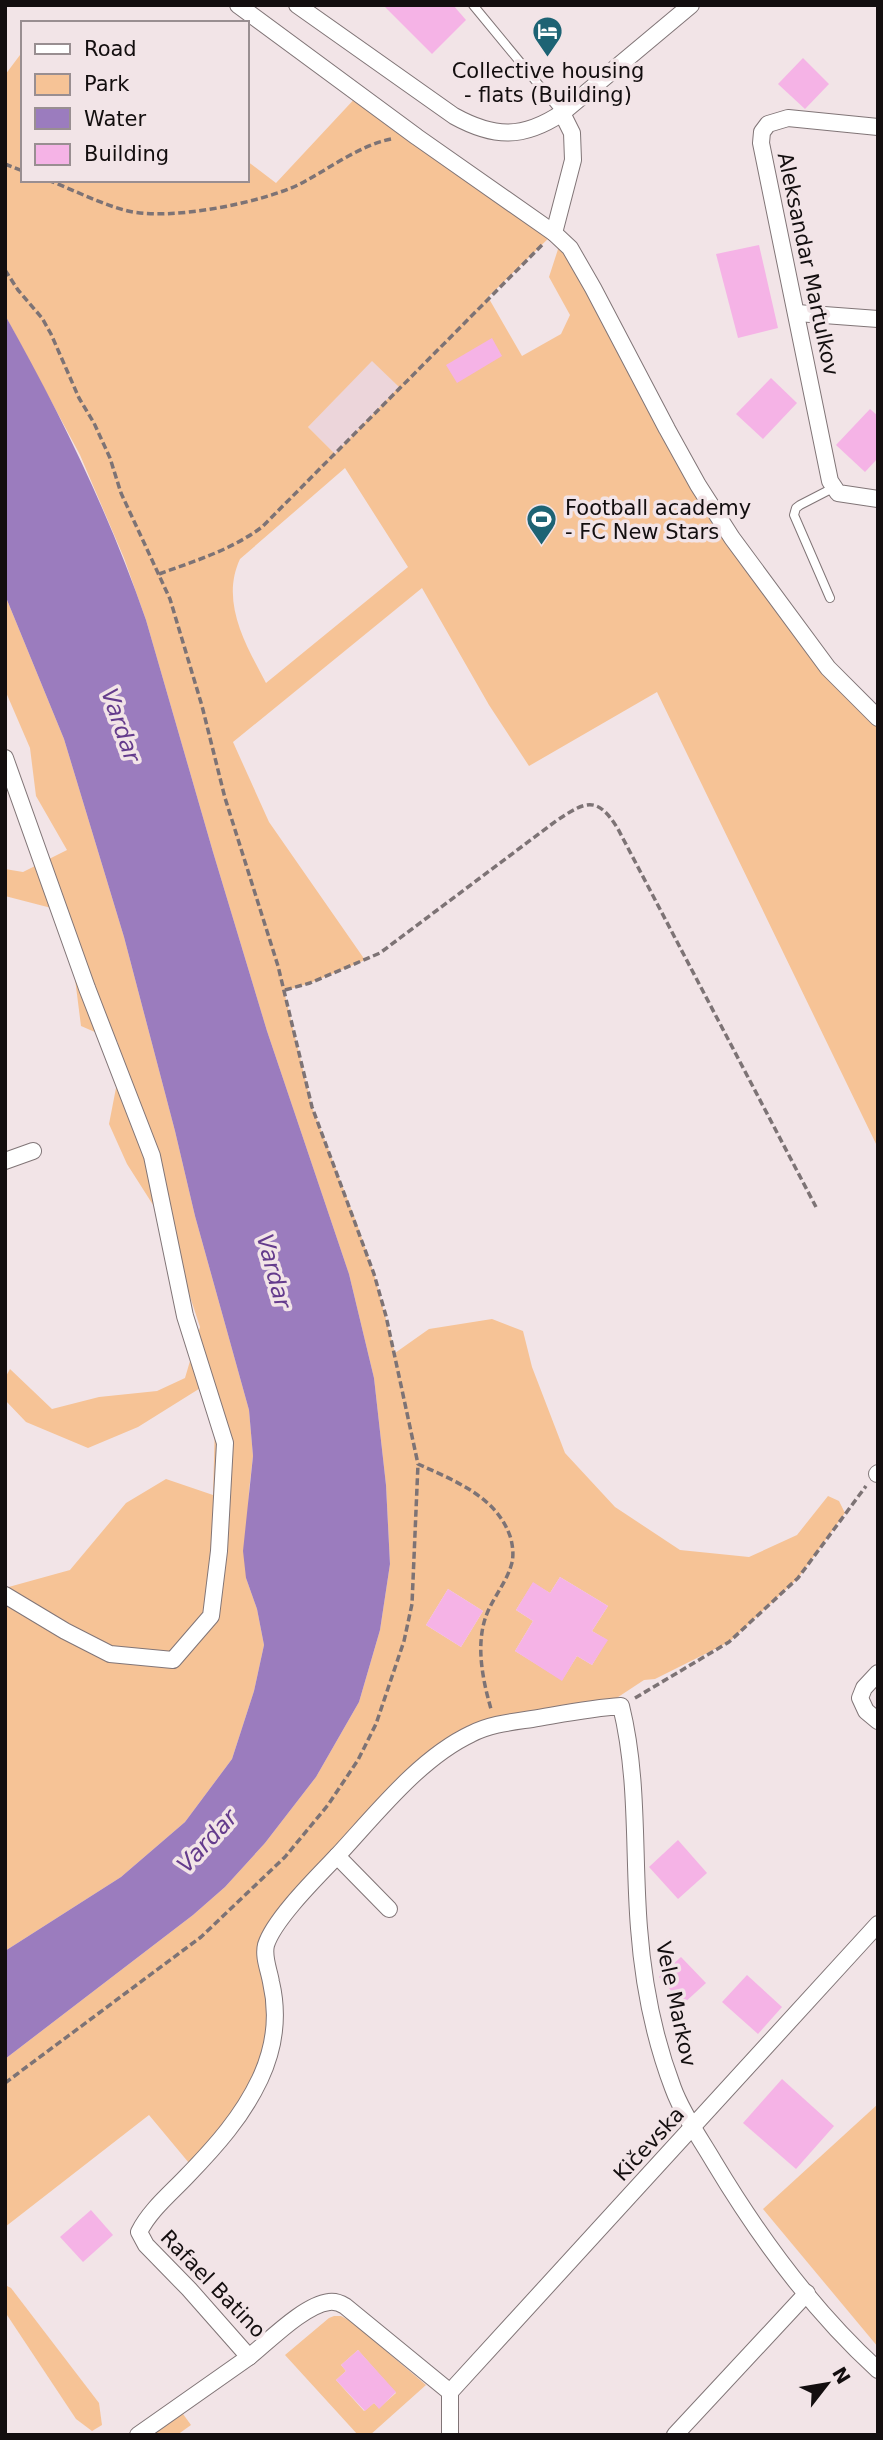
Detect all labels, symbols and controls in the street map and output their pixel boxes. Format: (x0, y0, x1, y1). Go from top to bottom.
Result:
hotel icon: Collective housing - flats (Building) (531, 14, 565, 58)
legend (21, 21, 248, 182)
text: Road (84, 37, 137, 61)
place label: Collective housing - flats (Building) (452, 59, 644, 107)
text: Park (84, 72, 130, 96)
text: Water (84, 107, 146, 131)
text: Building (84, 142, 169, 166)
street label: Aleksandar Martulkov (773, 150, 843, 378)
place label: Football academy - FC New Stars (565, 496, 751, 544)
sports icon: Football academy - FC New Stars (525, 503, 559, 547)
water label: Vardar (96, 685, 146, 767)
water label: Vardar (252, 1231, 297, 1313)
water label: Vardar (172, 1803, 243, 1878)
street label: Vele Markov (651, 1939, 701, 2069)
street label: Kičevska (609, 2102, 689, 2186)
street label: Rafael Batino (156, 2225, 270, 2343)
north arrow (792, 2349, 862, 2419)
text: N (828, 2363, 855, 2388)

